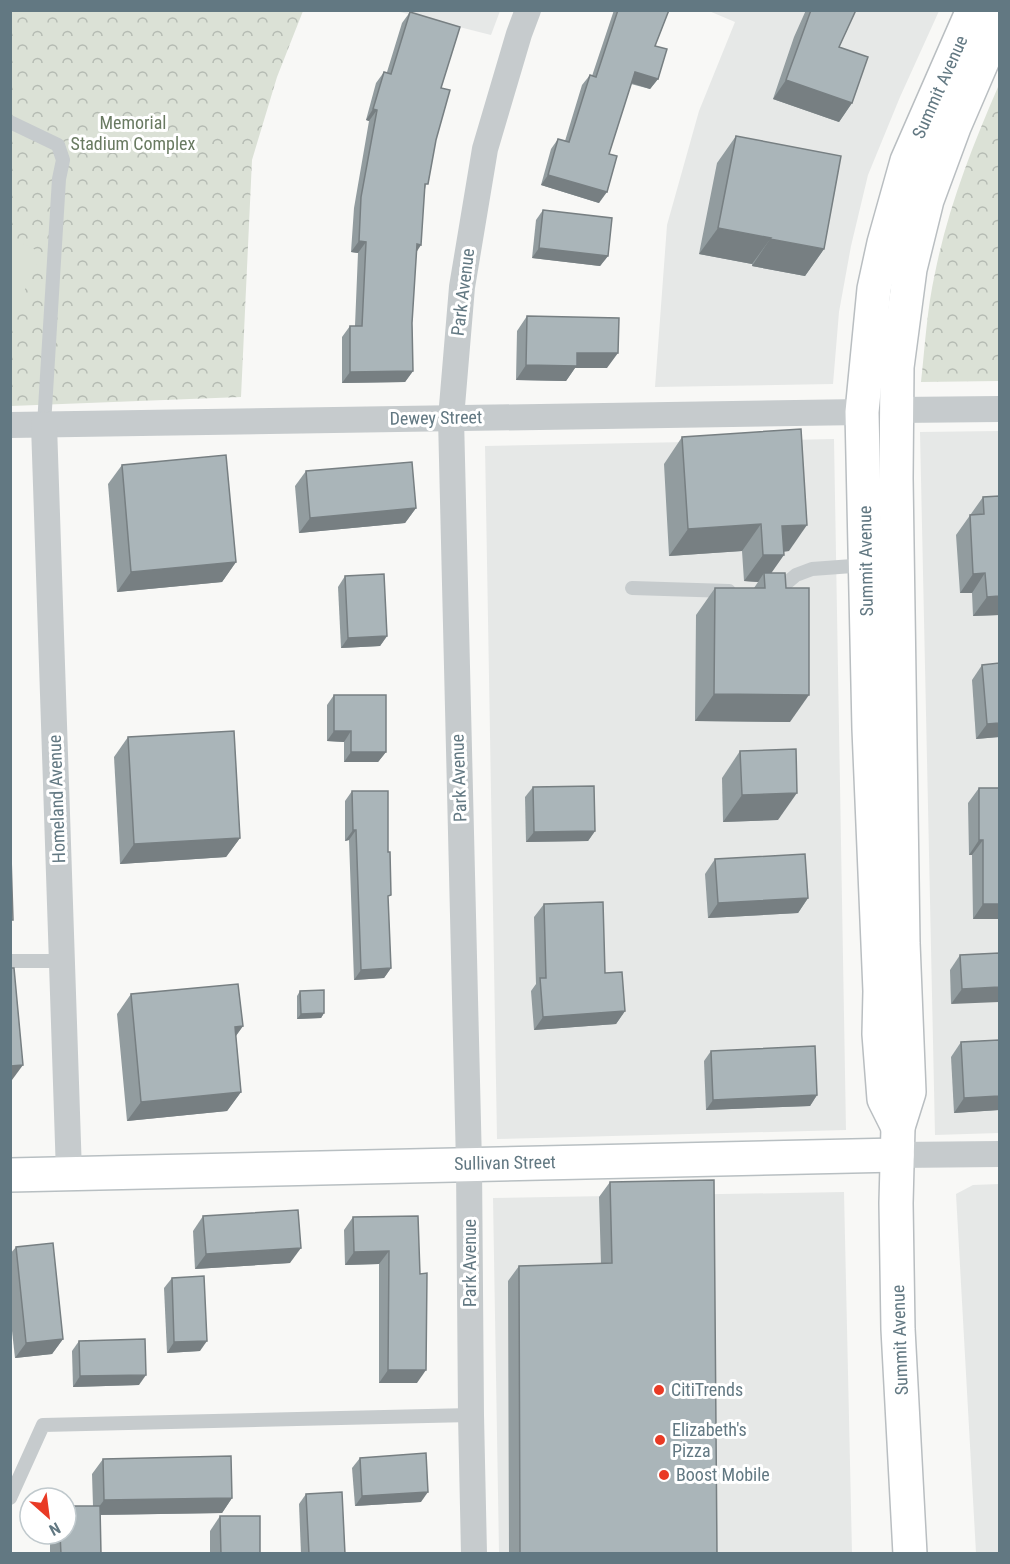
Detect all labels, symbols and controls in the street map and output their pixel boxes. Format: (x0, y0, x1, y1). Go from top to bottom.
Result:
street label: Summit Avenue (907, 32, 972, 142)
park label: Memorial Stadium Complex (71, 112, 196, 154)
street label: Park Avenue (447, 247, 478, 337)
street label: Dewey Street (390, 406, 482, 429)
street label: Summit Avenue (854, 506, 877, 616)
street label: Homeland Avenue (44, 734, 69, 864)
street label: Park Avenue (446, 734, 471, 822)
street label: Sullivan Street (454, 1151, 556, 1174)
street label: Park Avenue (459, 1219, 480, 1307)
street label: Summit Avenue (887, 1284, 912, 1396)
place label: CitiTrends (671, 1379, 743, 1400)
marker: CitiTrends (652, 1383, 666, 1397)
place label: Elizabeth's Pizza (672, 1419, 747, 1461)
marker: Elizabeth's Pizza (653, 1433, 667, 1447)
place label: Boost Mobile (676, 1464, 770, 1485)
marker: Boost Mobile (657, 1468, 671, 1482)
north arrow (18, 1486, 78, 1546)
text: N (46, 1518, 64, 1539)

